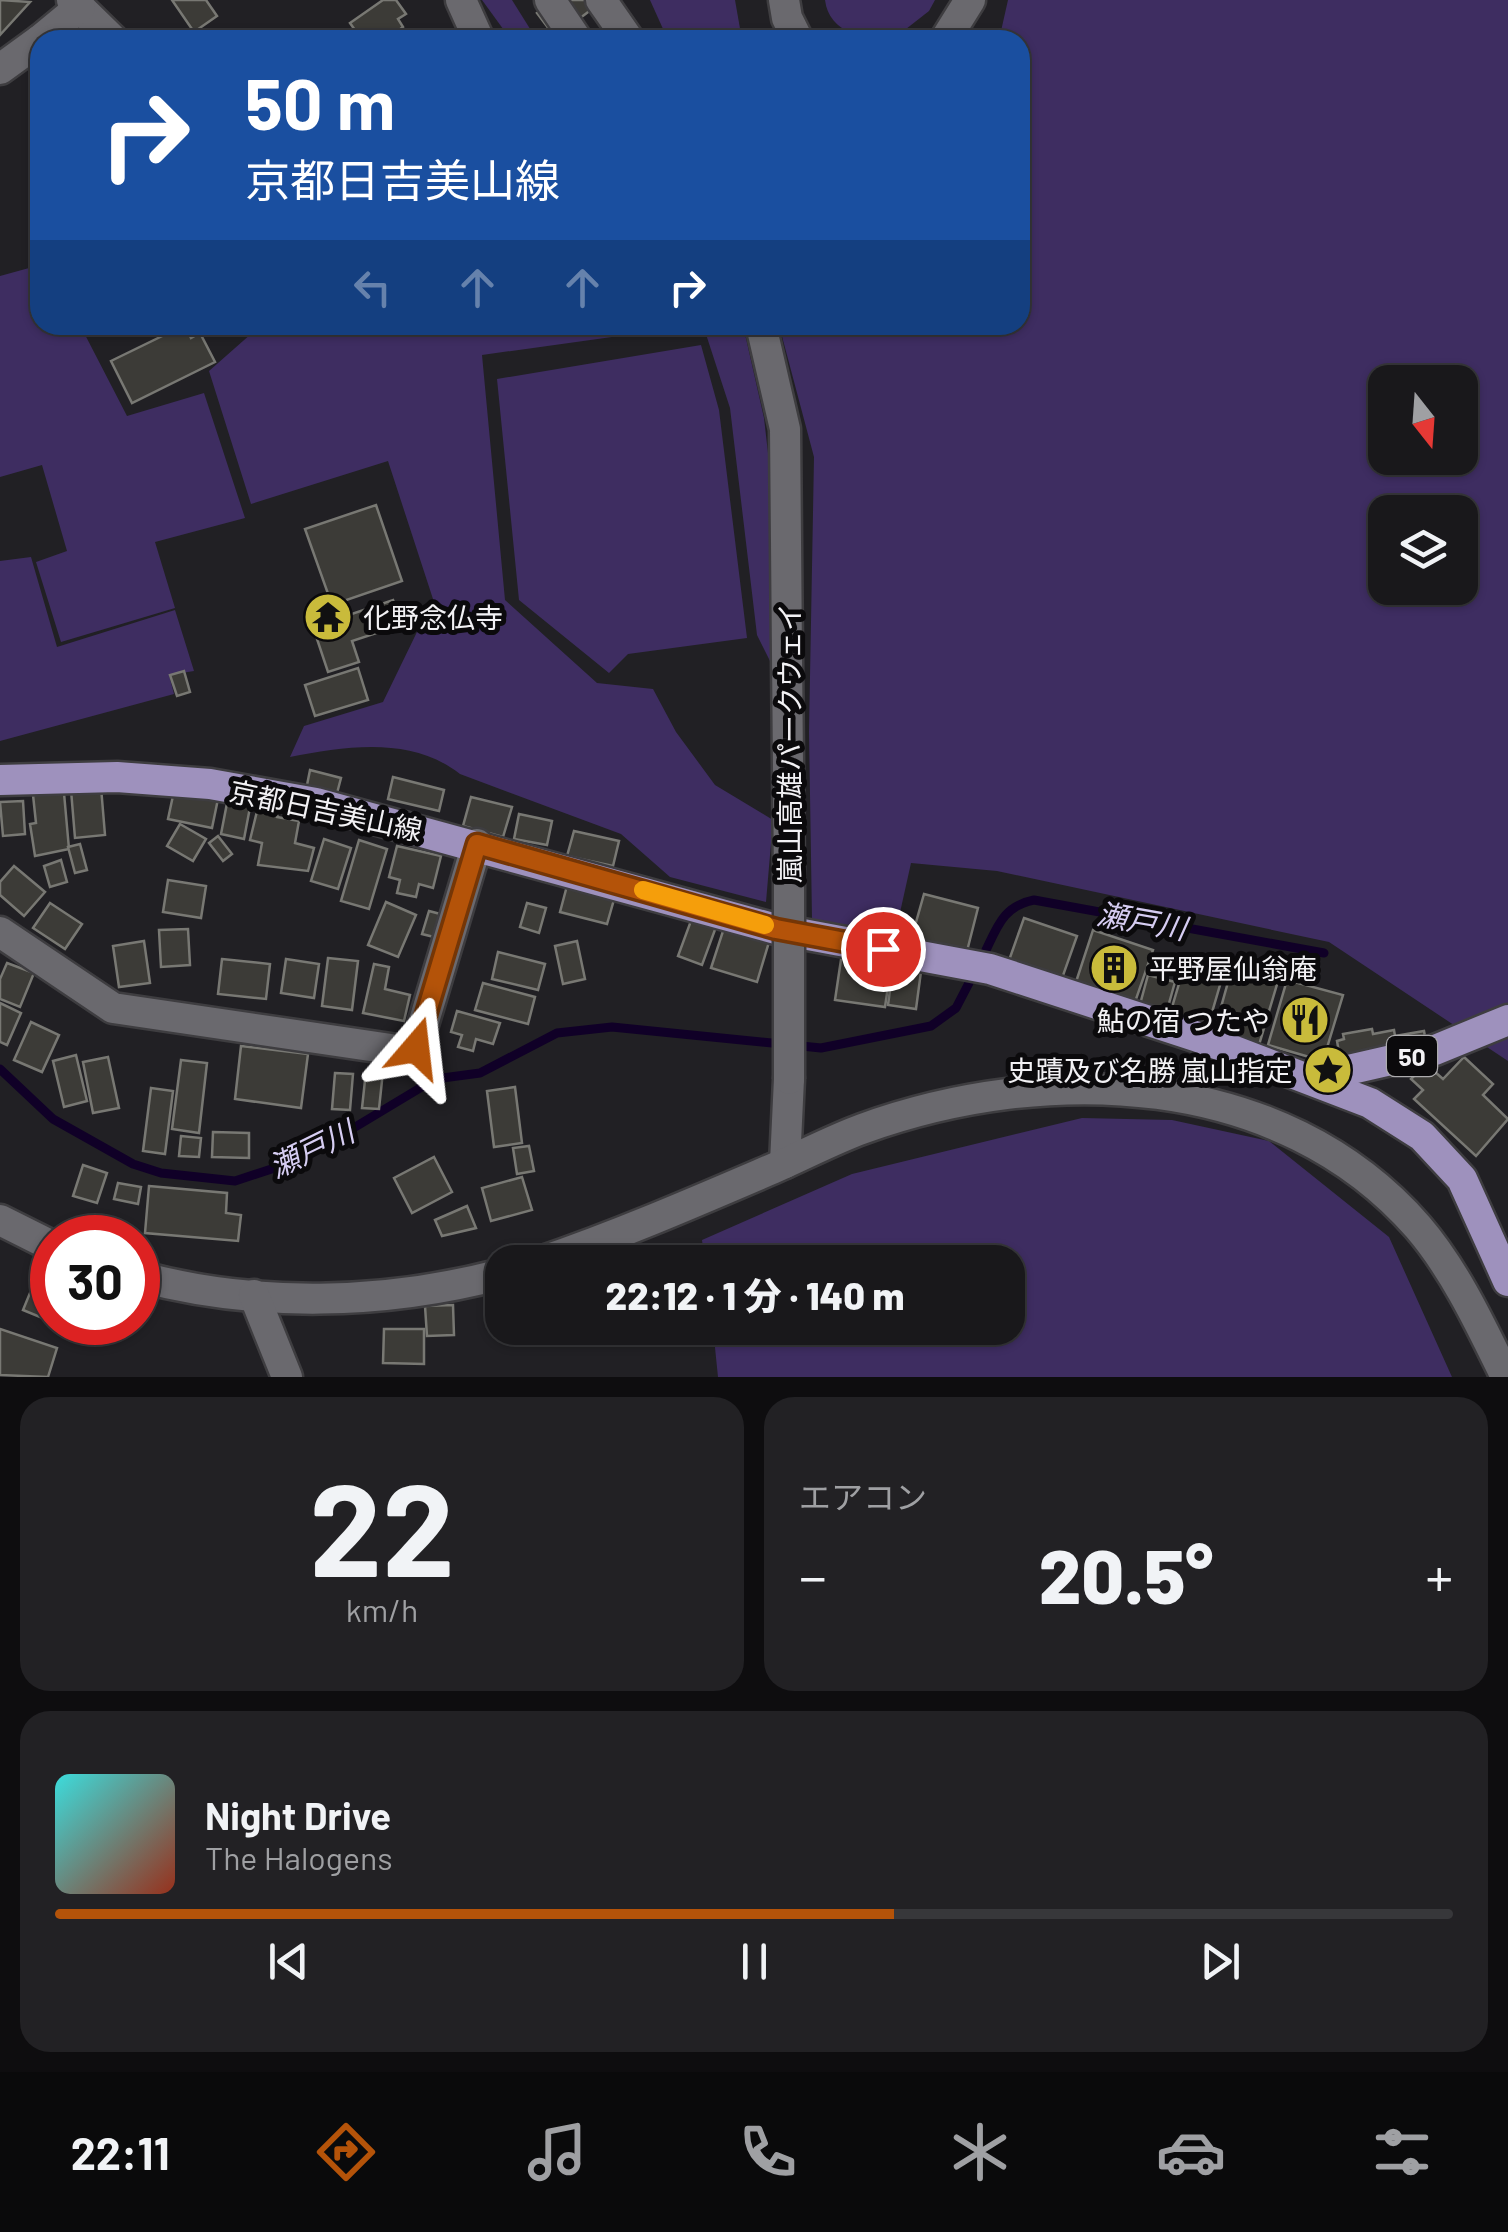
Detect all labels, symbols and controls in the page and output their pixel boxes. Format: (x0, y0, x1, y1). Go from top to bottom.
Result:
text: 50 m (245, 60, 395, 144)
icon: right (80, 70, 210, 200)
text: 京都日吉美山線 (245, 152, 560, 206)
icon: left (345, 260, 400, 315)
icon: ahead (450, 260, 505, 315)
icon: ahead (555, 260, 610, 315)
icon: right (660, 260, 715, 315)
north arrow (1368, 365, 1478, 475)
map controls (1368, 365, 1478, 605)
button: layers (1368, 495, 1478, 605)
temple icon: 化野念仏寺 (302, 591, 354, 643)
place label: 化野念仏寺 (363, 600, 503, 634)
street label: 嵐山高雄パークウェイ (772, 603, 806, 883)
street label: 京都日吉美山線 (227, 773, 425, 847)
water label: 瀬戸川 (1095, 894, 1192, 946)
pin (841, 907, 926, 992)
icon: arrive (856, 922, 911, 977)
building icon: 平野屋仙翁庵 (1088, 942, 1140, 994)
place label: 平野屋仙翁庵 (1149, 951, 1317, 985)
restaurant icon: 鮎の宿 つたや (1279, 994, 1331, 1046)
position arrow (364, 996, 468, 1100)
place label: 鮎の宿 つたや (1096, 1003, 1270, 1037)
road number: 50 (1387, 1036, 1437, 1076)
place icon: 史蹟及び名勝 嵐山指定 (1302, 1044, 1354, 1096)
place label: 史蹟及び名勝 嵐山指定 (1007, 1053, 1293, 1087)
water label: 瀬戸川 (263, 1111, 362, 1184)
speed limit sign: 30 (30, 1215, 160, 1345)
text: 22:12 · 1 分 · 140 m (606, 1272, 904, 1318)
text: 22 (309, 1447, 455, 1603)
text: エアコン (799, 1477, 927, 1515)
text: 20.5° (1039, 1529, 1213, 1619)
text: − (799, 1542, 827, 1608)
text: + (1425, 1542, 1453, 1608)
text: km/h (346, 1590, 418, 1628)
text: Night Drive (205, 1792, 391, 1838)
text: The Halogens (205, 1838, 393, 1876)
icon: previous (261, 1934, 316, 1989)
icon: pause (727, 1934, 782, 1989)
icon: next (1193, 1934, 1248, 1989)
icon: directions (311, 2117, 381, 2187)
icon: music (522, 2117, 592, 2187)
icon: phone (733, 2117, 803, 2187)
icon: climate (945, 2117, 1015, 2187)
icon: car (1156, 2117, 1226, 2187)
icon: filters (1367, 2117, 1437, 2187)
text: 22:11 (71, 2125, 170, 2179)

